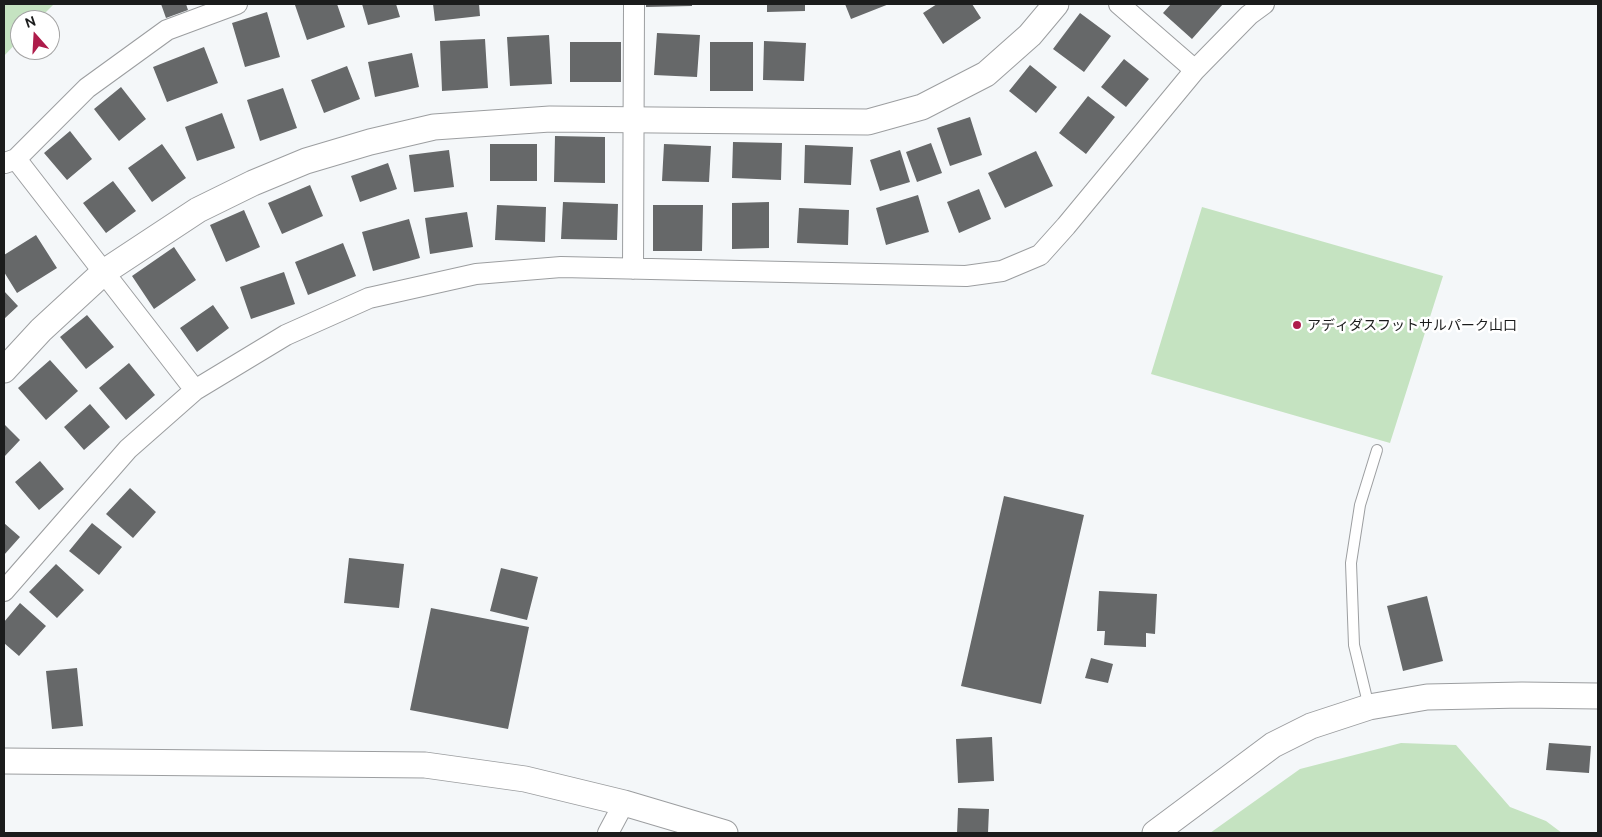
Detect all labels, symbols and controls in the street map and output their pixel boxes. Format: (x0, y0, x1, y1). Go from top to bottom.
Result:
north arrow (10, 10, 60, 60)
text: N (23, 12, 38, 31)
place label: アディダスフットサルパーク山口 (1307, 317, 1517, 333)
marker: アディダスフットサルパーク山口 (1291, 319, 1303, 331)

